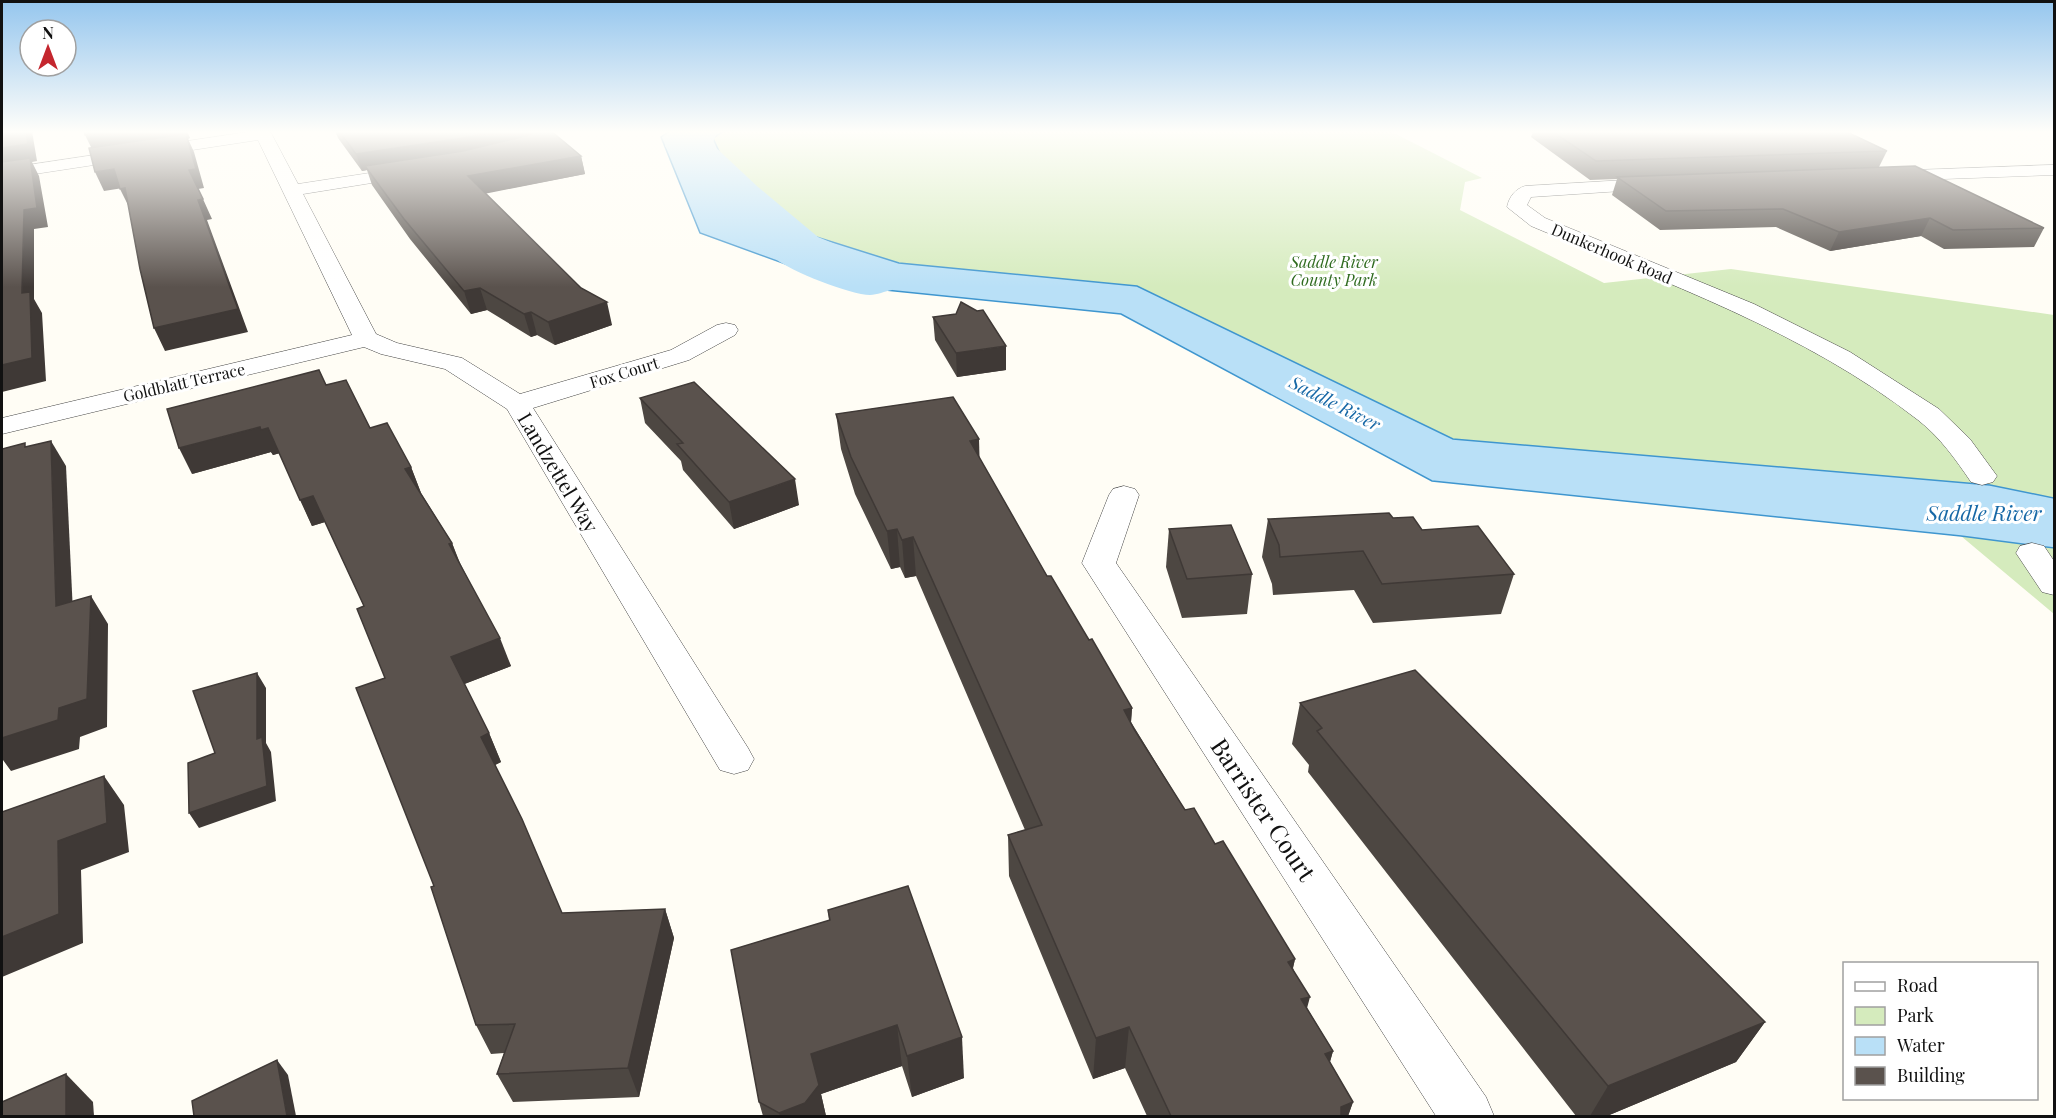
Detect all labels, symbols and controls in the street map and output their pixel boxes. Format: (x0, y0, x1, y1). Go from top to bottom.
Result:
north arrow (18, 18, 78, 78)
text: N (42, 22, 54, 43)
street label: Dunkerhook Road (1548, 218, 1676, 288)
park label: Saddle River County Park (1289, 251, 1379, 290)
street label: Fox Court (587, 351, 661, 392)
street label: Goldblatt Terrace (121, 358, 247, 406)
water label: Saddle River (1285, 369, 1386, 437)
street label: Landzettel Way (513, 407, 605, 537)
water label: Saddle River (1926, 498, 2043, 526)
street label: Barrister Court (1204, 731, 1324, 887)
legend (1843, 962, 2038, 1100)
text: Road (1897, 973, 1938, 997)
text: Park (1897, 1003, 1934, 1027)
text: Water (1896, 1033, 1945, 1057)
text: Building (1897, 1063, 1965, 1087)

